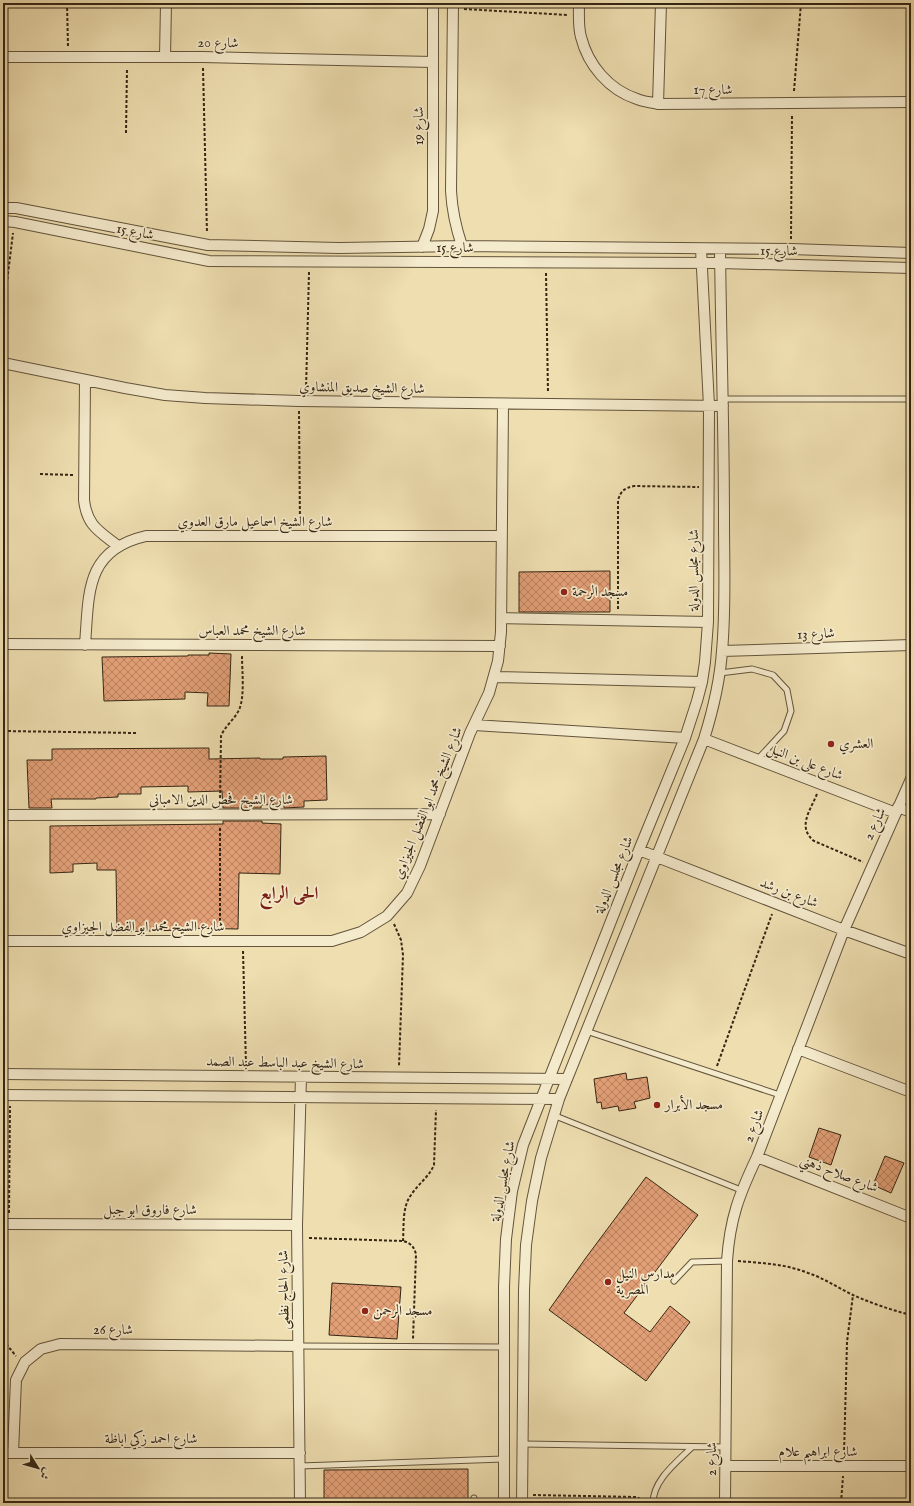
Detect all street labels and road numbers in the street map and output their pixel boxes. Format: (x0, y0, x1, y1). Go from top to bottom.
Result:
street label: شارع 20 (197, 34, 239, 54)
street label: شارع 17 (693, 81, 733, 101)
street label: شارع 19 (410, 107, 430, 145)
street label: شارع 15 (114, 220, 155, 246)
street label: شارع 15 (436, 239, 474, 259)
street label: شارع 15 (760, 242, 798, 262)
street label: شارع الشيخ صديق المنشاوي (299, 378, 425, 401)
street label: شارع الشيخ اسماعيل مارق العدوي (178, 513, 332, 534)
street label: شارع مجلس الدولة (685, 529, 705, 612)
street label: شارع الشيخ محمد العباس (198, 622, 306, 643)
street label: شارع 13 (797, 624, 835, 646)
street label: شارع الشيخ محمد ابو الفضل الجيزاوي (389, 724, 470, 883)
street label: شارع على بن النيل (764, 739, 846, 787)
street label: شارع الشيخ فحص الدين الامباني (149, 791, 293, 812)
street label: شارع 2 (860, 805, 892, 844)
street label: شارع مجلس الدولة (590, 834, 640, 918)
street label: شارع بن رشد (757, 874, 821, 914)
street label: شارع الشيخ محمد ابو الفضل الجيزاوي (62, 918, 224, 939)
street label: شارع الشيخ عبد الباسط عبد الصمد (206, 1053, 364, 1076)
street label: شارع 2 (740, 1107, 770, 1146)
street label: شارع مجلس الدولة (486, 1139, 522, 1224)
street label: شارع صلاح ذهني (796, 1151, 881, 1200)
street label: شارع فاروق ابو جبل (103, 1201, 197, 1221)
street label: شارع الحاج نظمى (274, 1250, 297, 1330)
street label: شارع 26 (93, 1321, 133, 1341)
street label: شارع احمد زكي اباظة (105, 1429, 197, 1450)
street label: شارع 2 (703, 1442, 723, 1476)
street label: شارع ابراهيم علام (779, 1443, 857, 1465)

